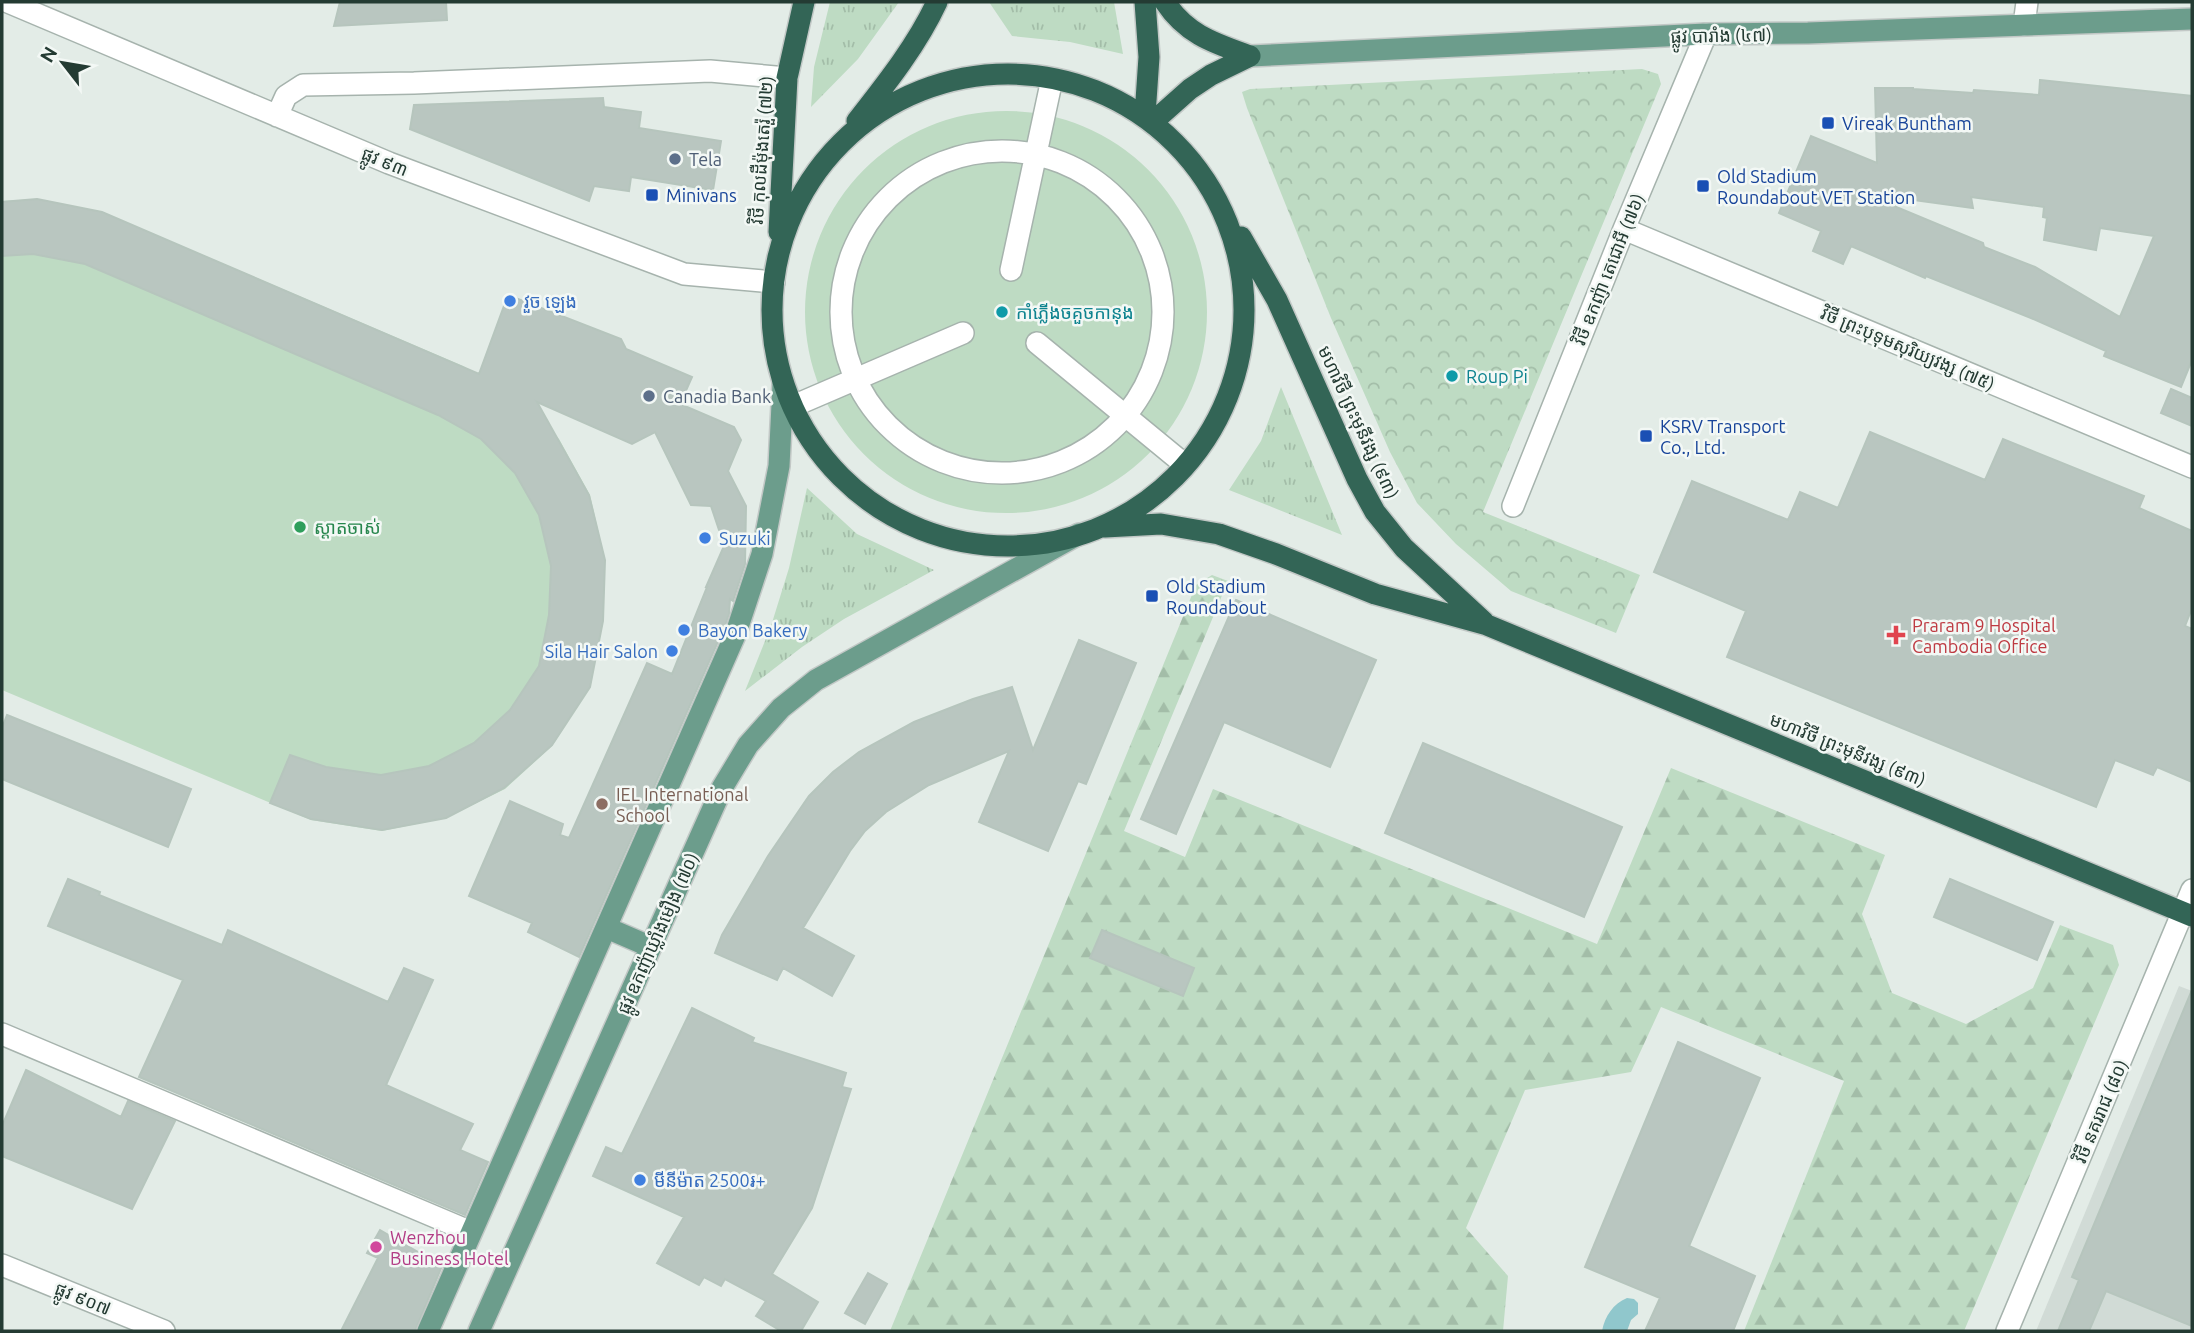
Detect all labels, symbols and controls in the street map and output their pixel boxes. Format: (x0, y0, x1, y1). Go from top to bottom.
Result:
street label: ផ្លូវ បារាំង (៤៧) (1670, 24, 1772, 53)
north arrow (28, 28, 98, 98)
text: N (35, 42, 62, 66)
street label: វិថី កុលដឺម៉ុងតេរ៉ួ (៧២) (745, 75, 780, 226)
place label: Vireak Buntham (1842, 113, 1972, 133)
marker: Vireak Buntham (1820, 115, 1836, 131)
street label: ផ្លូវ ៩៣ (356, 143, 411, 186)
place label: Tela (689, 149, 722, 169)
marker: Tela (667, 151, 683, 167)
place label: Old Stadium Roundabout VET Station (1717, 166, 1915, 207)
marker: Old Stadium Roundabout VET Station (1695, 178, 1711, 194)
place label: Minivans (666, 185, 737, 205)
marker: Minivans (644, 187, 660, 203)
street label: វិថី ឧកញ៉ា តេជោអី (៧៦) (1568, 190, 1649, 349)
place label: វួច ឡេង (523, 291, 577, 313)
marker: វួច ឡេង (502, 293, 518, 309)
street label: វិថី ព្រះបុទុមសុរិយ្យវង្ស (៧៥) (1816, 301, 1998, 397)
place label: កាំភ្លើងចគួចកានុង (1016, 302, 1134, 325)
marker: កាំភ្លើងចគួចកានុង (994, 304, 1010, 320)
street label: មហាវិថី ព្រះមុនីវង្ស (៩៣) (1312, 342, 1404, 503)
place label: Roup Pi (1466, 366, 1528, 386)
marker: Roup Pi (1444, 368, 1460, 384)
place label: Canadia Bank (663, 386, 771, 406)
marker: Canadia Bank (641, 388, 657, 404)
place label: KSRV Transport Co., Ltd. (1660, 416, 1786, 457)
marker: KSRV Transport Co., Ltd. (1638, 428, 1654, 444)
place label: ស្ដាតចាស់ (314, 517, 381, 539)
marker: ស្ដាតចាស់ (292, 519, 308, 535)
place label: Suzuki (719, 528, 771, 548)
marker: Suzuki (697, 530, 713, 546)
place label: Old Stadium Roundabout (1166, 576, 1266, 617)
marker: Old Stadium Roundabout (1144, 588, 1160, 604)
place label: Praram 9 Hospital Cambodia Office (1912, 615, 2056, 656)
place label: Bayon Bakery (698, 620, 808, 640)
marker: Bayon Bakery (676, 622, 692, 638)
marker: Praram 9 Hospital Cambodia Office (1886, 625, 1906, 645)
place label: Sila Hair Salon (545, 641, 658, 661)
marker: Sila Hair Salon (664, 643, 680, 659)
street label: មហាវិថី ព្រះមុនីវង្ស (៩៣) (1766, 708, 1929, 793)
place label: IEL International School (616, 784, 749, 825)
marker: IEL International School (594, 796, 610, 812)
street label: ផ្លូវ ឧកញ៉ាឃ្លាំងមឿង (៧០) (612, 849, 708, 1020)
street label: វិថី នគររាជ (៨០) (2068, 1056, 2132, 1167)
place label: មីនីម៉ាត 2500៛+ (654, 1170, 766, 1190)
marker: មីនីម៉ាត 2500៛+ (632, 1172, 648, 1188)
place label: Wenzhou Business Hotel (390, 1227, 509, 1268)
marker: Wenzhou Business Hotel (368, 1239, 384, 1255)
street label: ផ្លូវ ៩០៧ (49, 1278, 114, 1325)

